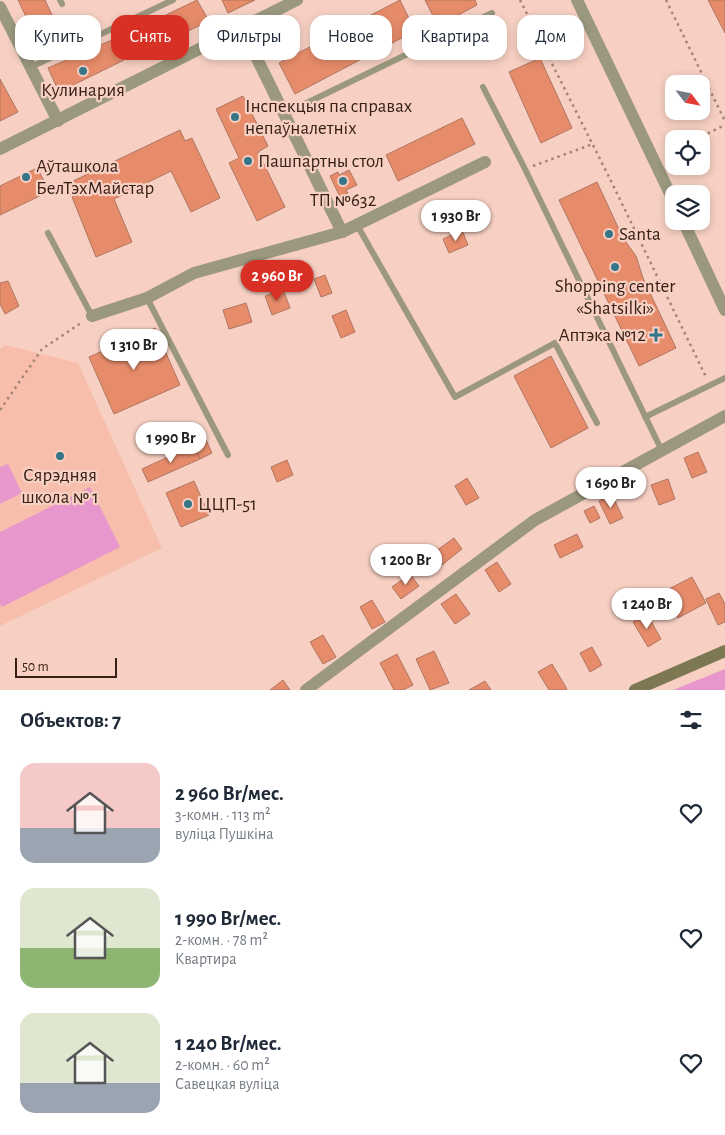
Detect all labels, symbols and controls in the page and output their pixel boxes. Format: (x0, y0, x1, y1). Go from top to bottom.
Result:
chip: Купить (15, 15, 101, 60)
chip: Снять (111, 15, 189, 60)
chip: Фильтры (199, 15, 300, 60)
chip: Новое (310, 15, 392, 60)
chip: Квартира (402, 15, 507, 60)
chip: Дом (517, 15, 584, 60)
marker: Кулинария (77, 65, 89, 77)
north arrow (665, 75, 710, 120)
map controls (665, 75, 710, 230)
place label: Кулинария (41, 81, 125, 100)
place label: Інспекцыя па справах непаўналетніх (245, 97, 412, 138)
marker: Інспекцыя па справах непаўналетніх (229, 111, 241, 123)
button: locate (665, 130, 710, 175)
place label: Пашпартны стол (258, 152, 384, 171)
marker: Пашпартны стол (242, 155, 254, 167)
place label: Аўташкола БелТэхМайстар (36, 157, 154, 198)
marker: Аўташкола БелТэхМайстар (20, 171, 32, 183)
marker: ТП №632 (337, 175, 349, 187)
button: layers (665, 185, 710, 230)
place label: ТП №632 (310, 191, 377, 210)
pin: 1 930 Br (404, 200, 508, 242)
text: 1 930 Br (432, 208, 480, 224)
place label: Santa (619, 225, 661, 244)
marker: Santa (603, 228, 615, 240)
pin: 2 960 Br (225, 260, 329, 302)
marker: Shopping center «Shatsilki» (609, 261, 621, 273)
text: 2 960 Br (252, 268, 302, 284)
place label: Shopping center «Shatsilki» (555, 277, 675, 318)
place label: Аптэка №12 (559, 326, 646, 345)
pin: 1 310 Br (82, 328, 186, 371)
marker: Аптэка №12 (650, 329, 662, 341)
text: 1 310 Br (111, 337, 157, 353)
pin: 1 990 Br (119, 422, 223, 464)
text: 1 990 Br (146, 430, 196, 446)
marker: Сярэдняя школа № 1 (54, 450, 66, 462)
place label: Сярэдняя школа № 1 (21, 466, 99, 507)
pin: 1 690 Br (559, 466, 663, 509)
text: 1 690 Br (586, 475, 636, 491)
place label: ЦЦП-51 (198, 495, 257, 514)
marker: ЦЦП-51 (182, 498, 194, 510)
pin: 1 200 Br (354, 544, 458, 586)
text: 1 200 Br (381, 552, 431, 568)
pin: 1 240 Br (595, 588, 699, 630)
text: 1 240 Br (622, 596, 672, 612)
scale bar (15, 655, 118, 678)
text: 50 m (22, 660, 49, 674)
icon: filters (677, 706, 705, 734)
text: Объектов: 7 (20, 710, 121, 731)
icon: home (60, 783, 120, 843)
text: 2 960 Br/мес. (175, 783, 284, 804)
icon: heart (677, 799, 705, 827)
text: 3-комн. · 113 m² (175, 807, 271, 823)
text: вуліца Пушкіна (175, 826, 274, 842)
icon: home (60, 908, 120, 968)
text: 1 990 Br/мес. (175, 908, 281, 929)
icon: heart (677, 924, 705, 952)
text: 2-комн. · 78 m² (175, 932, 268, 948)
text: Квартира (175, 951, 237, 967)
icon: home (60, 1033, 120, 1093)
text: 1 240 Br/мес. (175, 1033, 282, 1054)
icon: heart (677, 1049, 705, 1077)
text: 2-комн. · 60 m² (175, 1057, 270, 1073)
text: Савецкая вуліца (175, 1076, 280, 1092)

